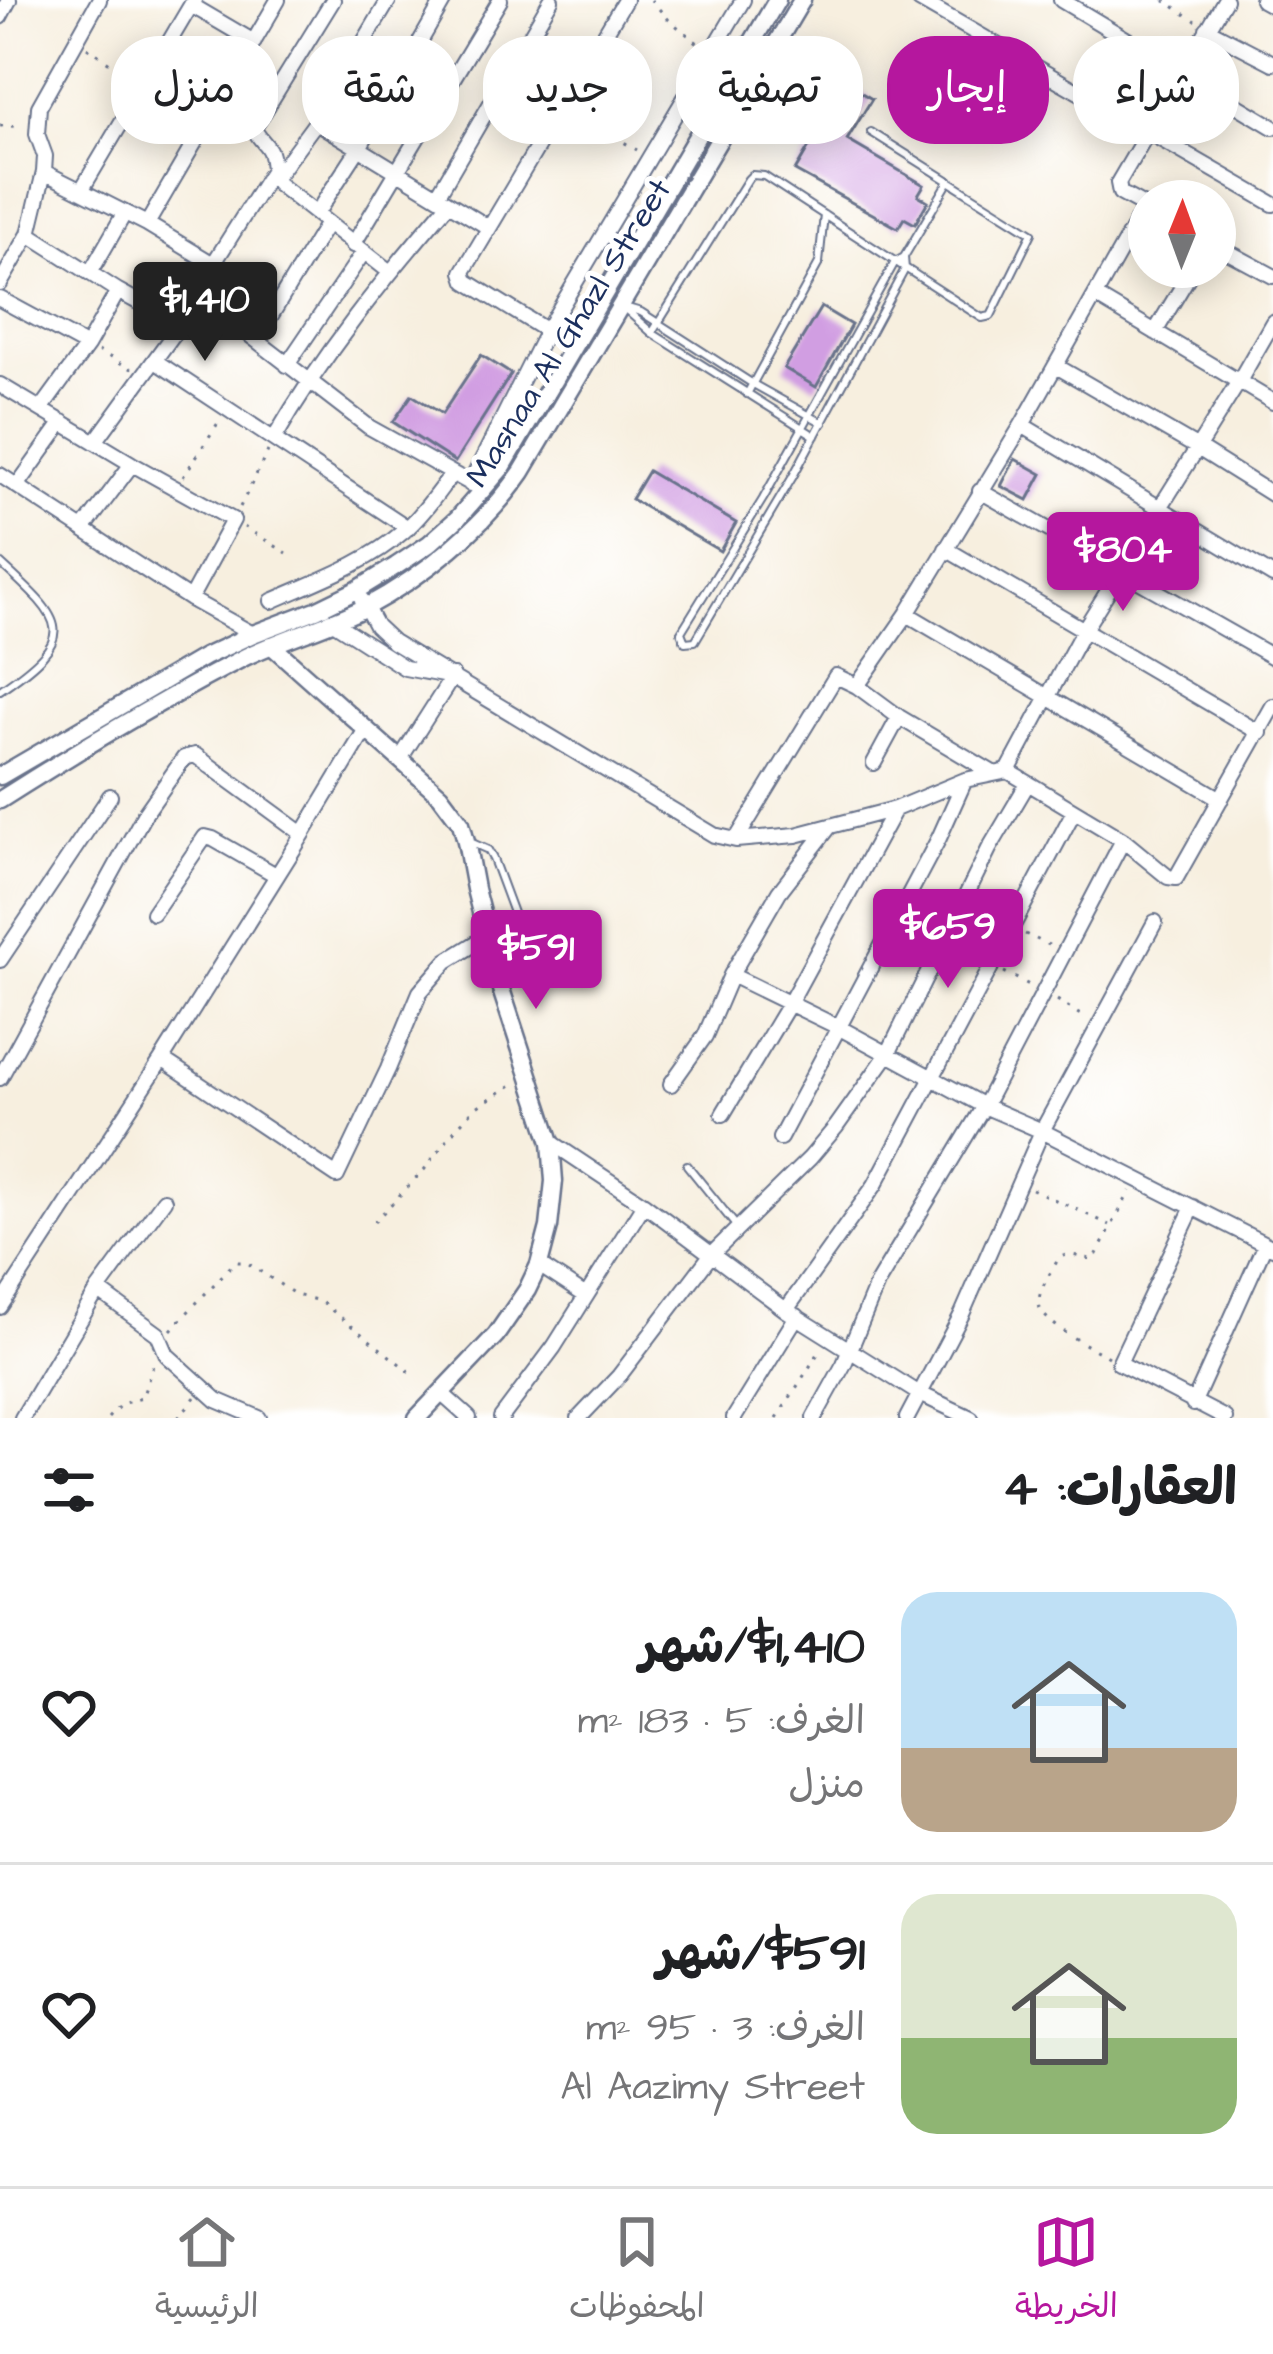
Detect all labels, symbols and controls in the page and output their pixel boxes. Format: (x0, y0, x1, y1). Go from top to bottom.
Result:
chip: منزل (111, 36, 278, 144)
chip: شقة (302, 36, 459, 144)
chip: جديد (483, 36, 652, 144)
chip: تصفية (676, 36, 863, 144)
chip: إيجار (887, 36, 1049, 144)
chip: شراء (1073, 36, 1239, 144)
street label: Masnaa Al Ghazl Street (455, 170, 683, 496)
north arrow (1128, 180, 1236, 288)
map controls (1128, 180, 1236, 288)
pin: $1,410 (107, 262, 303, 364)
text: $1,410 (160, 274, 250, 328)
pin: $804 (1052, 512, 1194, 614)
text: $804 (1074, 524, 1172, 578)
pin: $659 (877, 889, 1019, 991)
text: $659 (900, 901, 996, 955)
pin: $591 (465, 910, 607, 1012)
text: $591 (498, 922, 574, 976)
text: العقارات: 4 (1002, 1454, 1237, 1525)
icon: filters (36, 1457, 102, 1523)
text: $1,410/شهر (640, 1612, 865, 1683)
icon: home (997, 1640, 1141, 1784)
icon: heart (36, 1679, 102, 1745)
text: الغرف: 5 · 183 m² (578, 1695, 865, 1749)
text: منزل (788, 1759, 865, 1813)
text: $591/شهر (657, 1919, 865, 1990)
icon: home (997, 1942, 1141, 2086)
icon: heart (36, 1981, 102, 2047)
text: الغرف: 3 · 95 m² (586, 2002, 865, 2056)
text: Al Aazimy Street (561, 2061, 865, 2115)
tab: الرئيسية (155, 2209, 259, 2335)
tab: المحفوظات (569, 2209, 705, 2335)
tab: الخريطة (1015, 2209, 1118, 2335)

